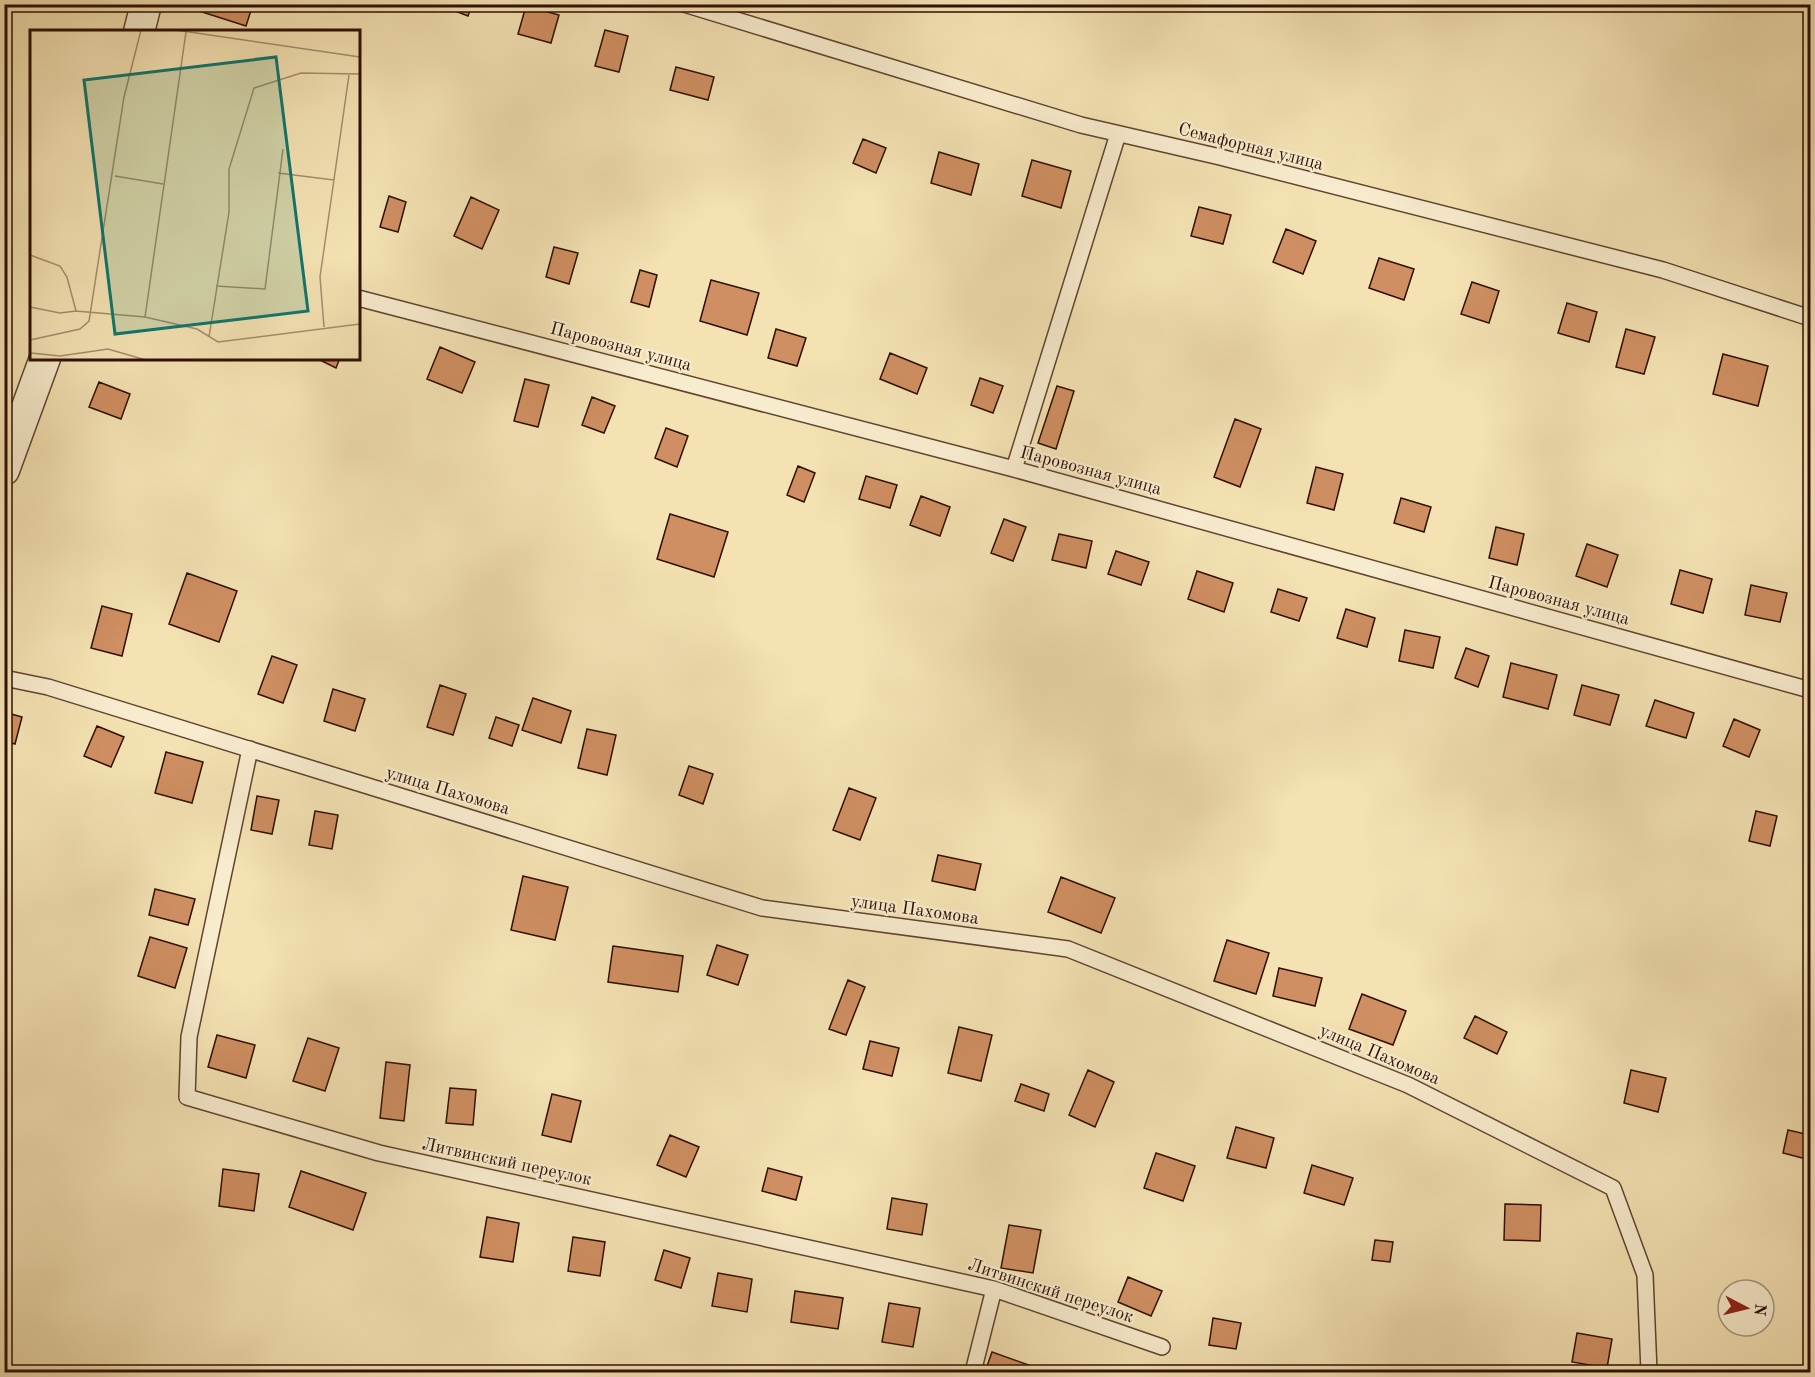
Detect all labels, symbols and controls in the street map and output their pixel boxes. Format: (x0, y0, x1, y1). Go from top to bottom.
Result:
inset map (30, 30, 360, 360)
street label: Семафорная улица (1176, 120, 1325, 175)
street label: Паровозная улица (548, 319, 694, 375)
street label: Паровозная улица (1018, 443, 1164, 499)
street label: Паровозная улица (1486, 573, 1632, 629)
street label: улица Пахомова (383, 764, 512, 818)
street label: улица Пахомова (850, 892, 980, 928)
street label: улица Пахомова (1317, 1021, 1443, 1088)
street label: Литвинский переулок (420, 1135, 593, 1189)
street label: Литвинский переулок (966, 1256, 1136, 1326)
north arrow (1716, 1278, 1776, 1338)
text: N (1750, 1303, 1768, 1317)

